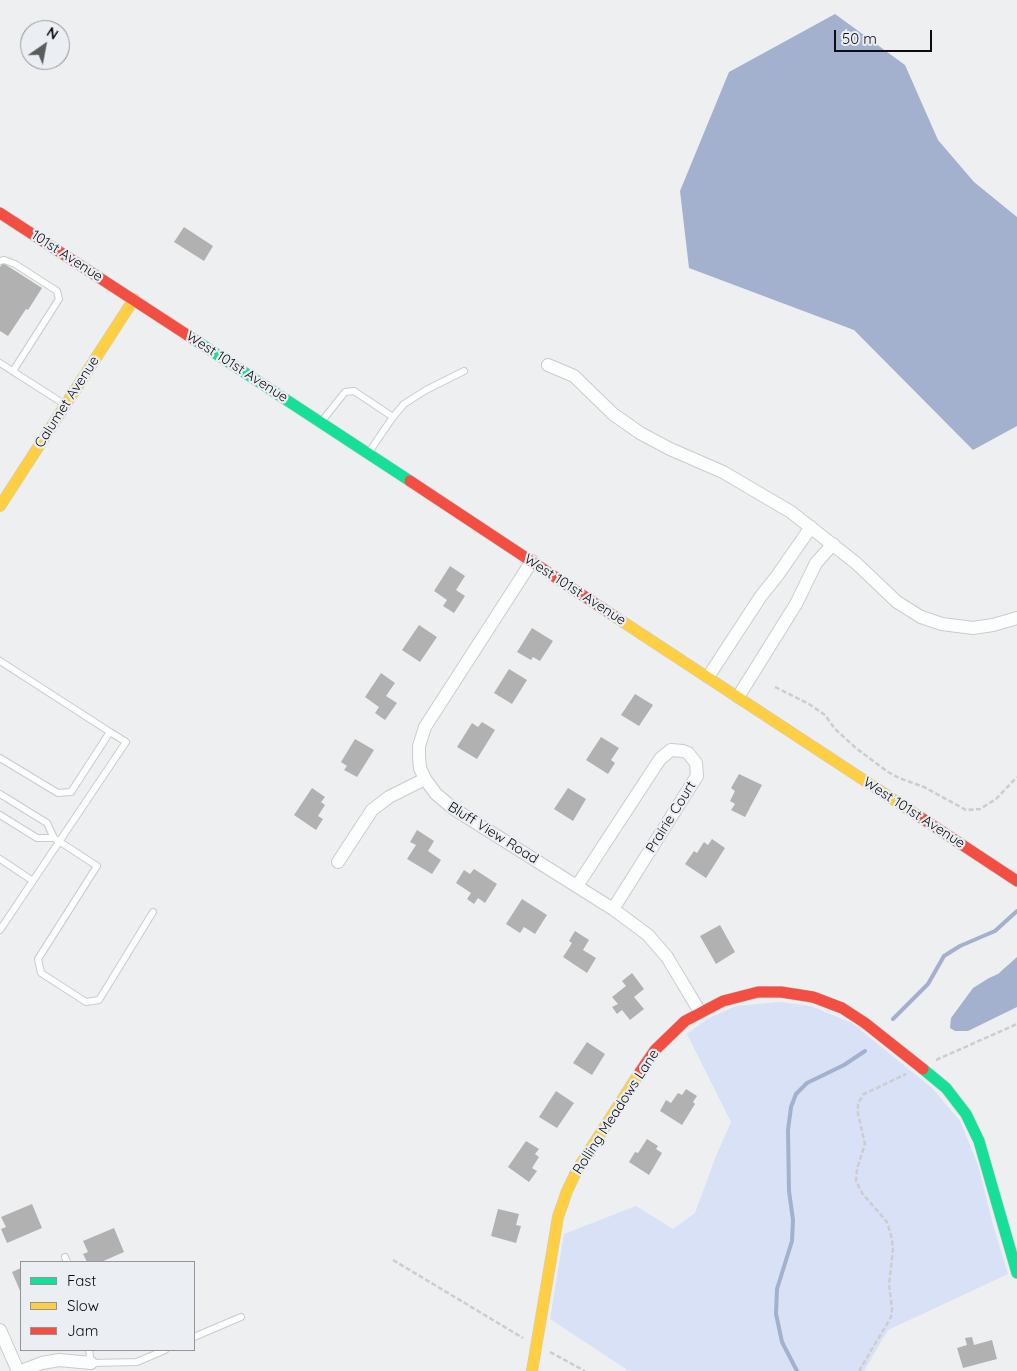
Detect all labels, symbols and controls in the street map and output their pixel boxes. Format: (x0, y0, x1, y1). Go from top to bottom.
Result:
north arrow (20, 20, 70, 70)
scale bar (837, 20, 934, 52)
text: N (43, 23, 62, 44)
text: 50 m (842, 29, 877, 48)
street label: 101st Avenue (28, 227, 106, 285)
street label: West 101st Avenue (183, 328, 291, 406)
street label: Calumet Avenue (31, 353, 103, 451)
street label: West 101st Avenue (521, 551, 629, 629)
street label: West 101st Avenue (860, 774, 968, 852)
street label: Prairie Court (642, 778, 700, 856)
street label: Bluff View Road (445, 798, 541, 868)
street label: Rolling Meadows Lane (569, 1046, 663, 1178)
legend (20, 1261, 195, 1351)
text: Fast (67, 1271, 96, 1290)
text: Slow (67, 1296, 99, 1315)
text: Jam (67, 1321, 98, 1340)

